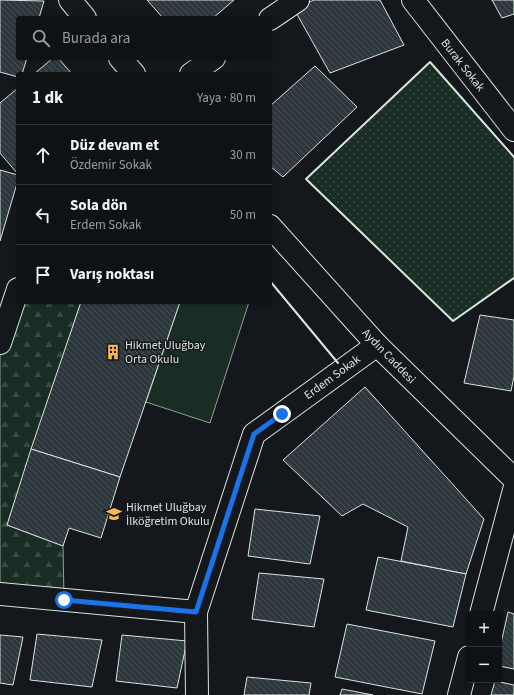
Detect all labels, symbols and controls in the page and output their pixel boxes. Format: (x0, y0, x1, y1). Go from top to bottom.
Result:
search box (16, 16, 272, 60)
icon: search (30, 27, 52, 49)
text: Burada ara (62, 28, 130, 49)
street label: Burak Sokak (437, 35, 489, 95)
text: 1 dk (32, 86, 63, 110)
text: Yaya · 80 m (197, 89, 256, 107)
text: Düz devam et (70, 135, 159, 156)
icon: ahead (32, 144, 54, 166)
text: 30 m (230, 146, 256, 164)
text: Özdemir Sokak (70, 156, 152, 174)
text: Sola dön (70, 195, 127, 216)
icon: left (32, 204, 54, 226)
text: 50 m (230, 206, 256, 224)
text: Erdem Sokak (70, 216, 142, 234)
icon: arrive (32, 264, 54, 286)
text: Varış noktası (70, 264, 154, 285)
street label: Aydın Caddesi (358, 325, 419, 388)
place label: Hikmet Uluğbay Orta Okulu (125, 337, 206, 368)
building icon: Hikmet Uluğbay Orta Okulu (104, 343, 122, 361)
street label: Erdem Sokak (301, 351, 364, 404)
route end (273, 405, 291, 423)
place label: Hikmet Uluğbay İlköğretim Okulu (126, 499, 210, 530)
school or university icon: Hikmet Uluğbay İlköğretim Okulu (105, 505, 123, 523)
route start (55, 591, 73, 609)
map controls (466, 611, 502, 683)
button: + (466, 611, 502, 647)
button: − (466, 647, 502, 683)

